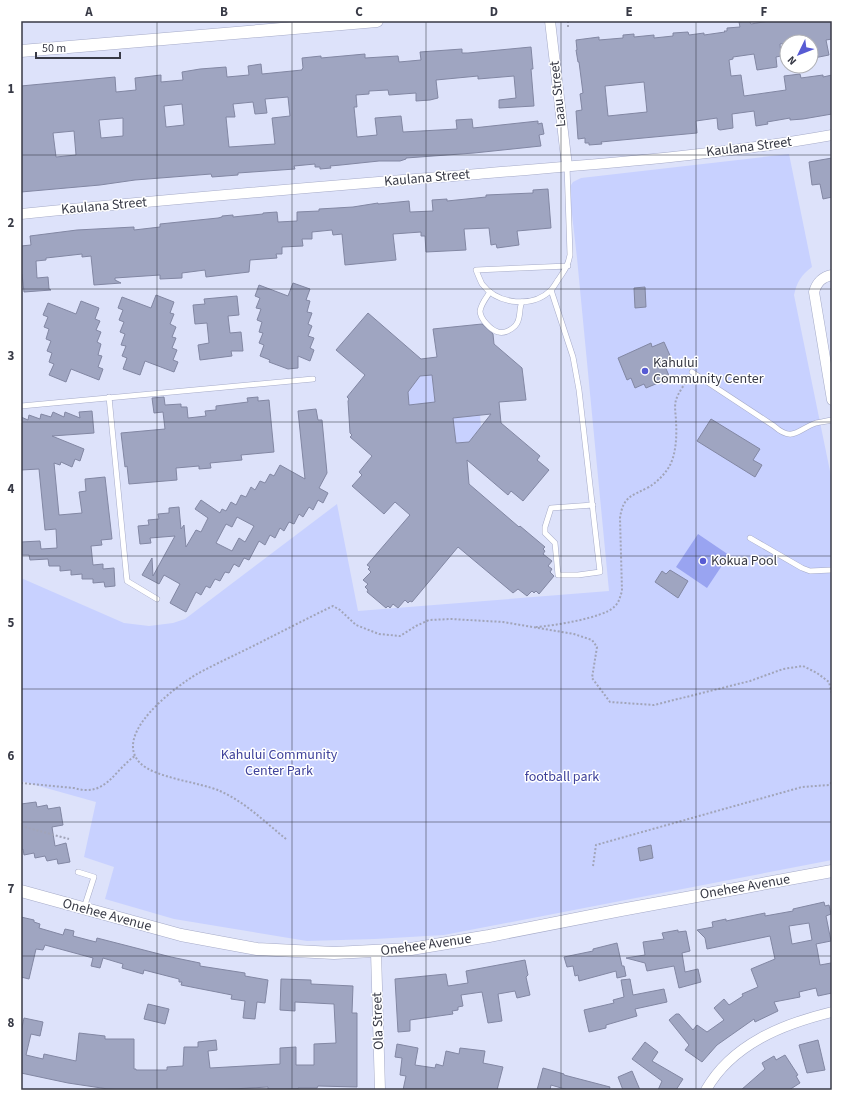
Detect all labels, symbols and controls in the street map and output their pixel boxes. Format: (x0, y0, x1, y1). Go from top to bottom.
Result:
text: A (84, 3, 93, 21)
text: B (220, 3, 228, 21)
text: C (355, 3, 363, 21)
text: D (490, 3, 498, 21)
text: E (625, 3, 633, 21)
text: F (761, 3, 768, 21)
scale bar (36, 34, 120, 60)
north arrow (779, 34, 819, 74)
text: 50 m (42, 40, 66, 57)
text: N (784, 53, 800, 68)
street label: Laau Street (545, 60, 571, 128)
text: 1 (8, 80, 15, 98)
street label: Kaulana Street (705, 132, 793, 162)
street label: Kaulana Street (383, 164, 471, 192)
street label: Kaulana Street (60, 192, 148, 220)
text: 2 (8, 214, 15, 232)
text: 3 (8, 347, 15, 365)
place label: Kahului Community Center (653, 353, 764, 389)
marker: Kahului Community Center (640, 366, 650, 376)
text: 4 (8, 480, 15, 498)
place label: Kokua Pool (711, 551, 778, 571)
marker: Kokua Pool (698, 556, 708, 566)
text: 5 (8, 614, 15, 632)
park label: Kahului Community Center Park (221, 745, 338, 781)
text: 6 (8, 747, 15, 765)
park label: football park (525, 767, 599, 787)
street label: Onehee Avenue (698, 869, 792, 905)
text: 7 (8, 880, 15, 898)
street label: Onehee Avenue (60, 894, 154, 936)
street label: Onehee Avenue (379, 929, 473, 961)
street label: Ola Street (367, 992, 389, 1050)
text: 8 (8, 1014, 15, 1032)

